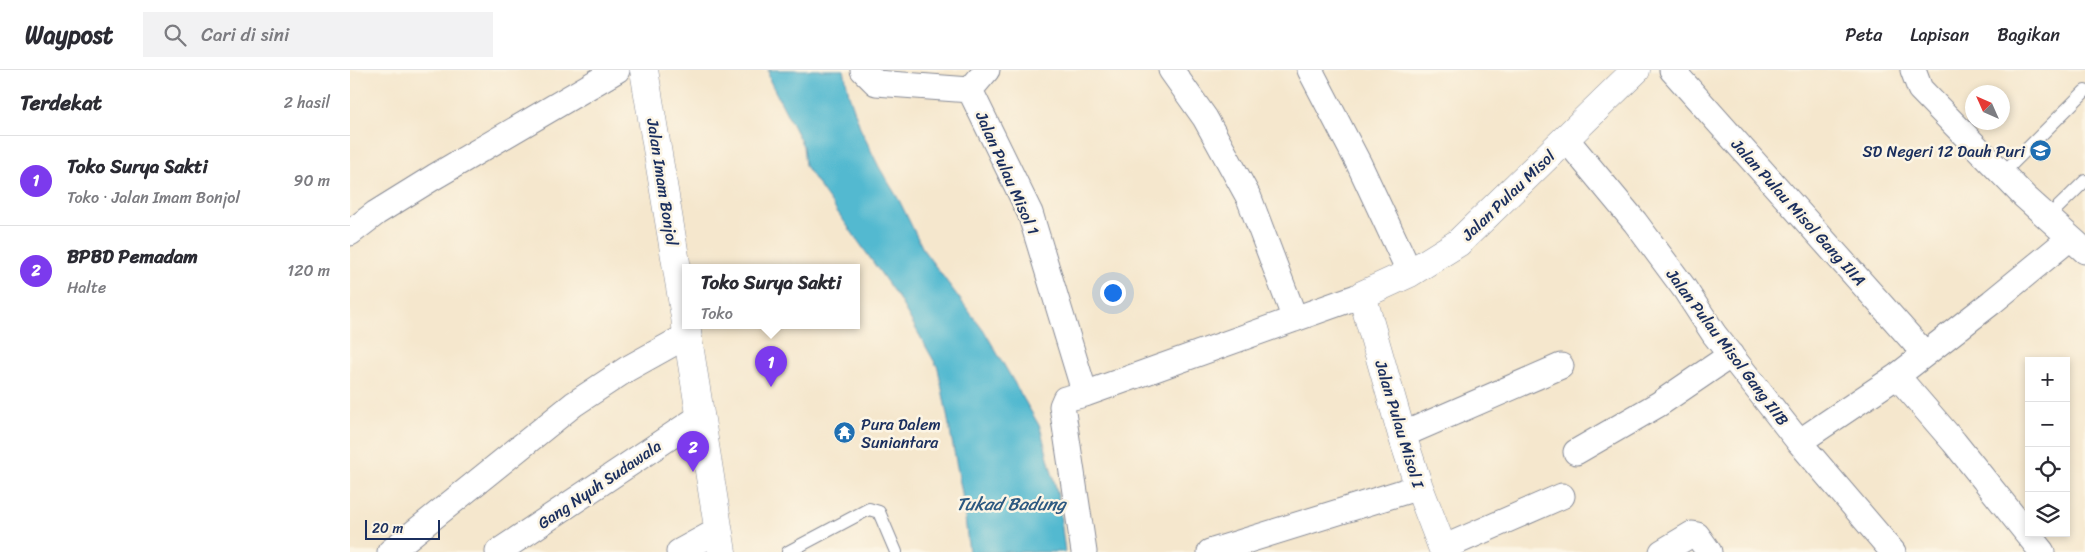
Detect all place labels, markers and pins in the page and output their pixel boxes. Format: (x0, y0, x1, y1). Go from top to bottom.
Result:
place label: SD Negeri 12 Dauh Puri (1862, 137, 2026, 166)
school or university icon: SD Negeri 12 Dauh Puri (2029, 139, 2053, 163)
pin: 1 (755, 346, 787, 387)
place label: Pura Dalem Suniantara (861, 410, 941, 457)
temple icon: Pura Dalem Suniantara (833, 421, 857, 445)
pin: 2 (677, 431, 709, 472)

